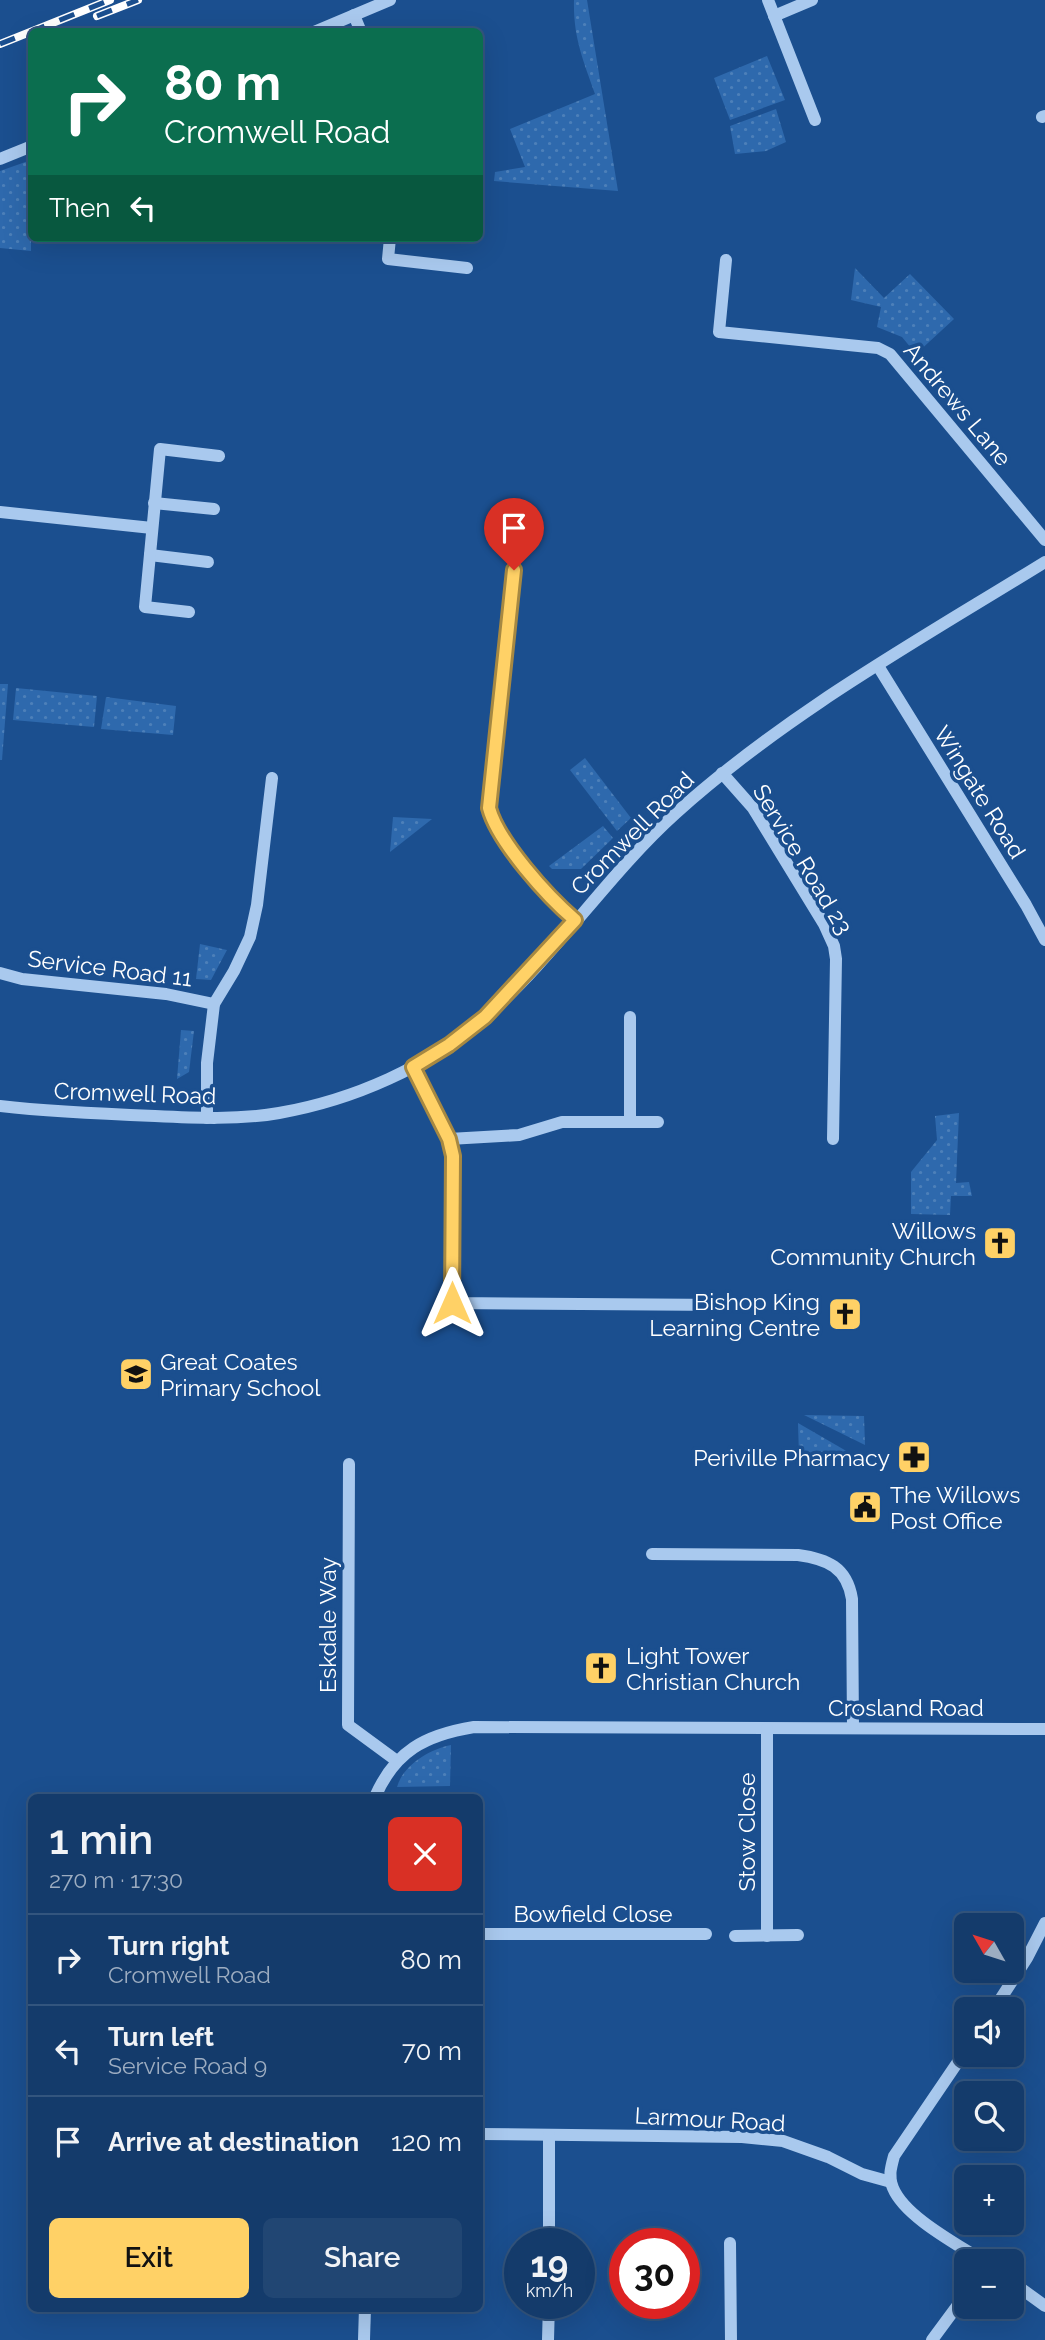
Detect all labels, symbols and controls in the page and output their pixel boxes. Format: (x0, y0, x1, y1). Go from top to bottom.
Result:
text: 80 m (164, 54, 281, 111)
icon: right (49, 56, 140, 147)
text: Cromwell Road (164, 113, 390, 150)
icon: left (124, 189, 162, 227)
text: Then (49, 193, 110, 223)
street label: Andrews Lane (899, 337, 1017, 471)
pin (484, 498, 544, 570)
icon: arrive (495, 509, 533, 547)
street label: Wingate Road (928, 721, 1032, 863)
street label: Cromwell Road (565, 766, 699, 900)
street label: Service Road 23 (748, 779, 858, 939)
street label: Service Road 11 (26, 945, 194, 991)
street label: Cromwell Road (53, 1077, 217, 1109)
place label: Willows Community Church (770, 1217, 976, 1270)
church icon: Willows Community Church (981, 1224, 1019, 1262)
position arrow (415, 1266, 489, 1340)
place label: Bishop King Learning Centre (649, 1288, 820, 1341)
church icon: Bishop King Learning Centre (826, 1295, 864, 1333)
place label: Great Coates Primary School (160, 1348, 321, 1401)
school or university icon: Great Coates Primary School (117, 1355, 155, 1393)
pharmacy icon: Periville Pharmacy (895, 1438, 933, 1476)
place label: Periville Pharmacy (693, 1444, 890, 1471)
place label: The Willows Post Office (890, 1481, 1020, 1534)
public building icon: The Willows Post Office (846, 1488, 884, 1526)
street label: Eskdale Way (314, 1557, 341, 1693)
place label: Light Tower Christian Church (626, 1642, 801, 1695)
church icon: Light Tower Christian Church (582, 1649, 620, 1687)
street label: Crosland Road (828, 1694, 984, 1721)
street label: Stow Close (733, 1773, 760, 1891)
text: 1 min (49, 1815, 153, 1864)
button: close (388, 1817, 462, 1891)
text: 270 m · 17:30 (49, 1866, 183, 1893)
street label: Bowfield Close (513, 1900, 673, 1927)
north arrow (954, 1913, 1024, 1983)
map controls (954, 1913, 1024, 2319)
text: Turn right (108, 1931, 229, 1961)
icon: right (49, 1941, 87, 1979)
text: 80 m (400, 1945, 462, 1975)
text: Cromwell Road (108, 1961, 271, 1988)
button: sound (954, 1997, 1024, 2067)
text: Turn left (108, 2022, 214, 2052)
icon: left (49, 2032, 87, 2070)
text: 70 m (402, 2036, 462, 2066)
text: Service Road 9 (108, 2052, 267, 2079)
button: search (954, 2081, 1024, 2151)
street label: Larmour Road (634, 2102, 786, 2136)
icon: arrive (49, 2123, 87, 2161)
text: Arrive at destination (108, 2127, 359, 2157)
text: 120 m (391, 2127, 462, 2157)
button: + (954, 2165, 1024, 2235)
button: Exit (49, 2218, 249, 2298)
button: Share (263, 2218, 462, 2298)
speed limit sign: 30 (609, 2228, 700, 2319)
text: 19 (531, 2244, 568, 2285)
button: − (954, 2249, 1024, 2319)
text: km/h (526, 2280, 573, 2301)

